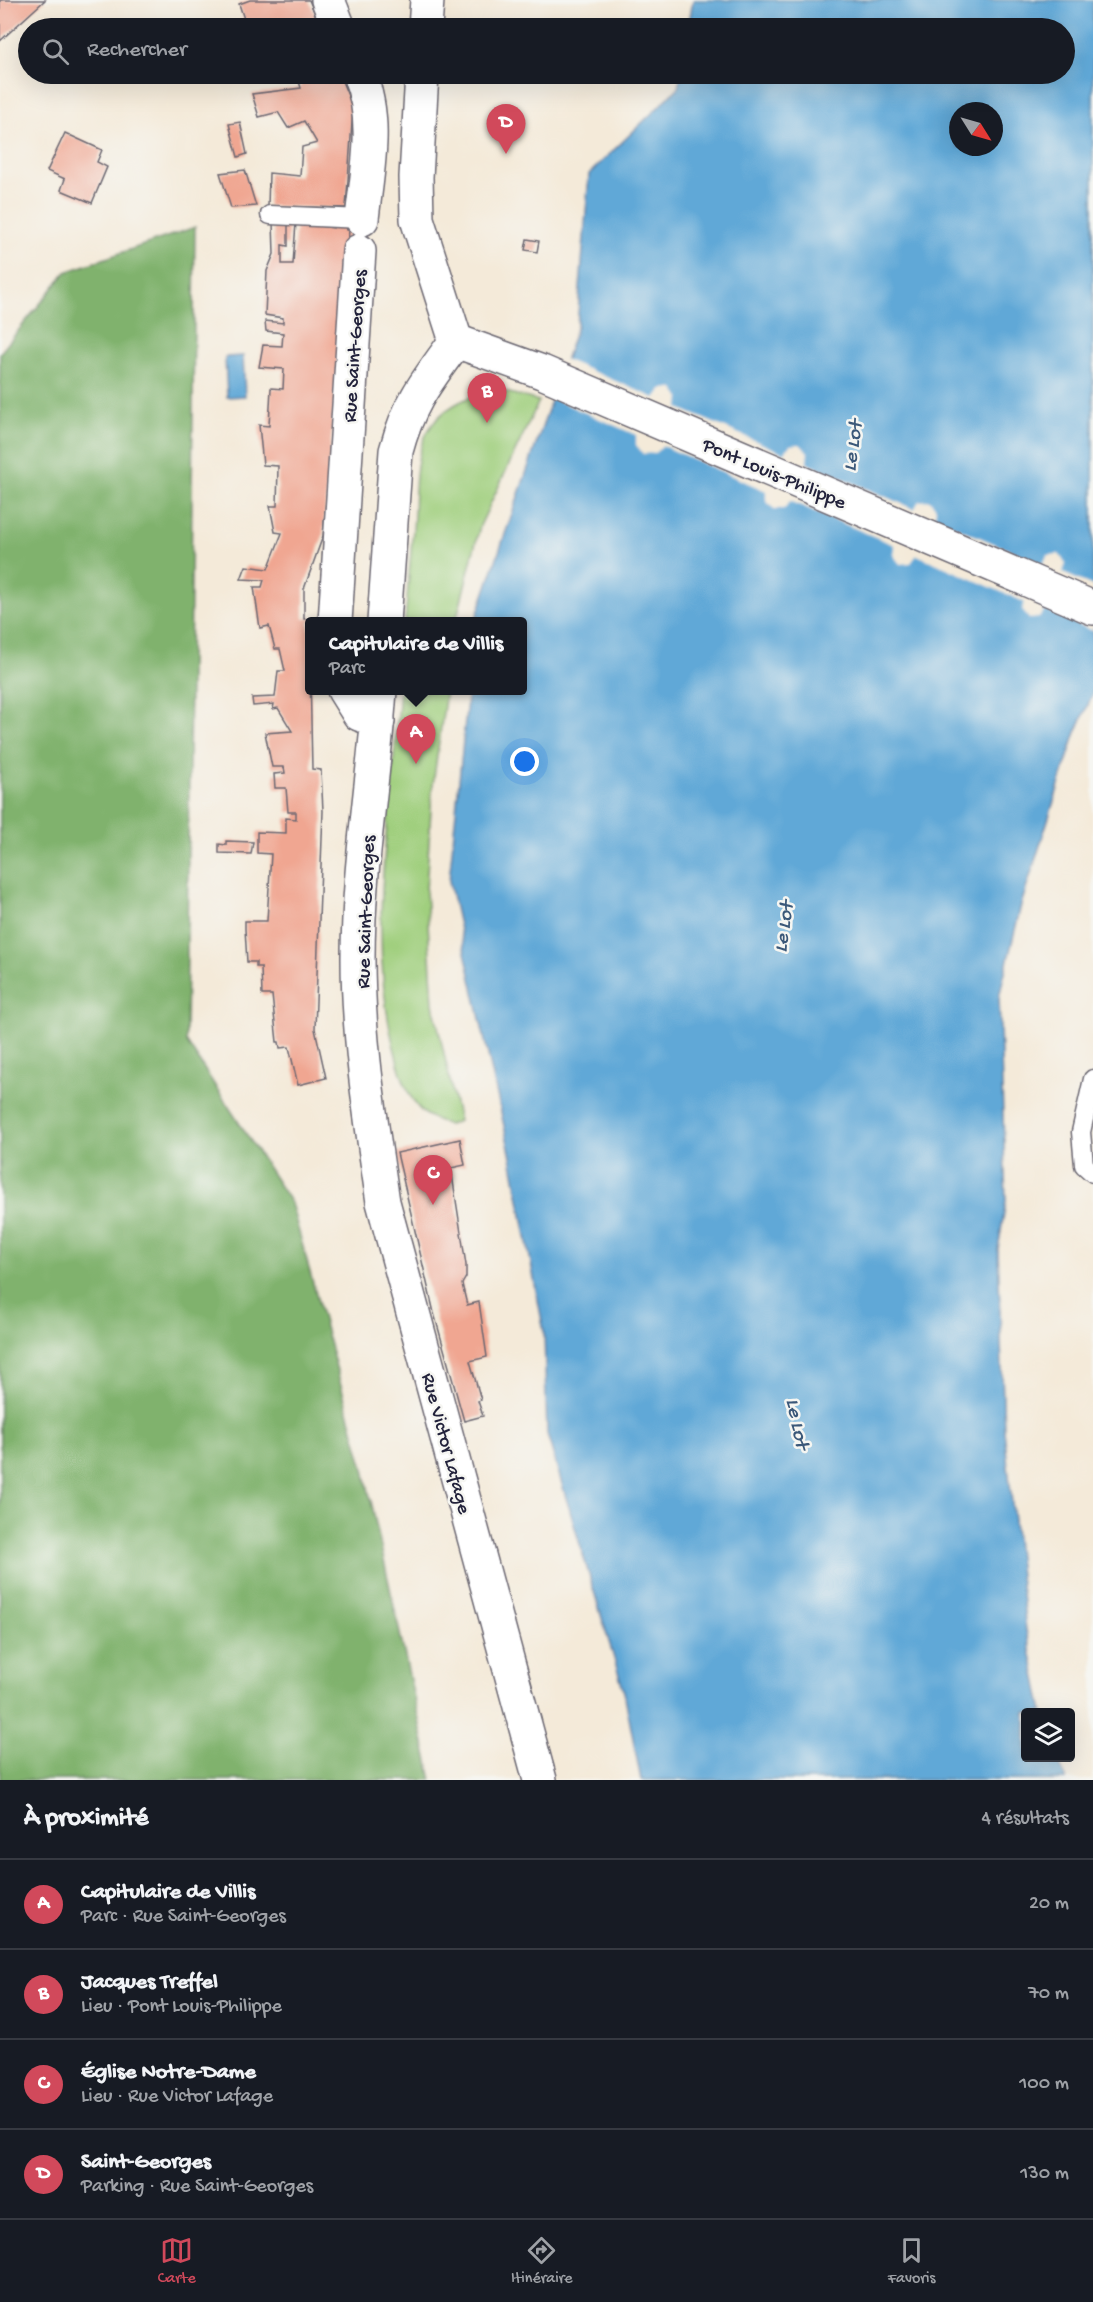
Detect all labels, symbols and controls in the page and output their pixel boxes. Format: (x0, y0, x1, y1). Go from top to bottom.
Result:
search box (18, 18, 1075, 84)
icon: search (39, 35, 72, 68)
text: Rechercher (87, 38, 187, 64)
north arrow (949, 102, 1003, 156)
pin: D (486, 104, 526, 154)
street label: Rue Saint-Georges (340, 268, 373, 423)
pin: B (468, 374, 506, 423)
water label: Le Lot (839, 416, 871, 473)
street label: Pont Louis-Philippe (697, 434, 850, 516)
popup (305, 617, 527, 695)
text: Capitulaire de Villis (329, 632, 503, 658)
text: Parc (329, 658, 365, 681)
pin: A (396, 714, 436, 764)
your location (510, 747, 539, 776)
street label: Rue Saint-Georges (353, 835, 382, 989)
water label: Le Lot (770, 897, 802, 954)
pin: C (414, 1156, 452, 1205)
street label: Rue Victor Lafage (415, 1371, 475, 1518)
water label: Le Lot (778, 1396, 814, 1454)
map controls (1021, 1708, 1075, 1762)
button: layers (1021, 1708, 1075, 1762)
text: À proximité (24, 1804, 148, 1835)
text: 4 résultats (981, 1808, 1069, 1831)
text: Capitulaire de Villis (81, 1880, 255, 1906)
text: A (38, 1893, 49, 1916)
text: 20 m (1029, 1893, 1069, 1916)
text: Parc · Rue Saint-Georges (81, 1906, 286, 1929)
text: Jacques Treffel (81, 1970, 218, 1996)
text: B (38, 1983, 49, 2006)
text: 70 m (1028, 1983, 1069, 2006)
text: Lieu · Pont Louis-Philippe (81, 1996, 282, 2019)
text: Église Notre-Dame (81, 2060, 256, 2086)
text: C (38, 2073, 49, 2096)
text: 100 m (1019, 2073, 1069, 2096)
text: Lieu · Rue Victor Lafage (81, 2086, 273, 2109)
text: Saint-Georges (81, 2150, 211, 2176)
text: D (37, 2163, 50, 2186)
text: 130 m (1020, 2163, 1069, 2186)
text: Parking · Rue Saint-Georges (81, 2176, 313, 2199)
tab: Carte (158, 2234, 196, 2289)
tab: Itinéraire (511, 2234, 573, 2289)
tab: Favoris (888, 2234, 935, 2289)

